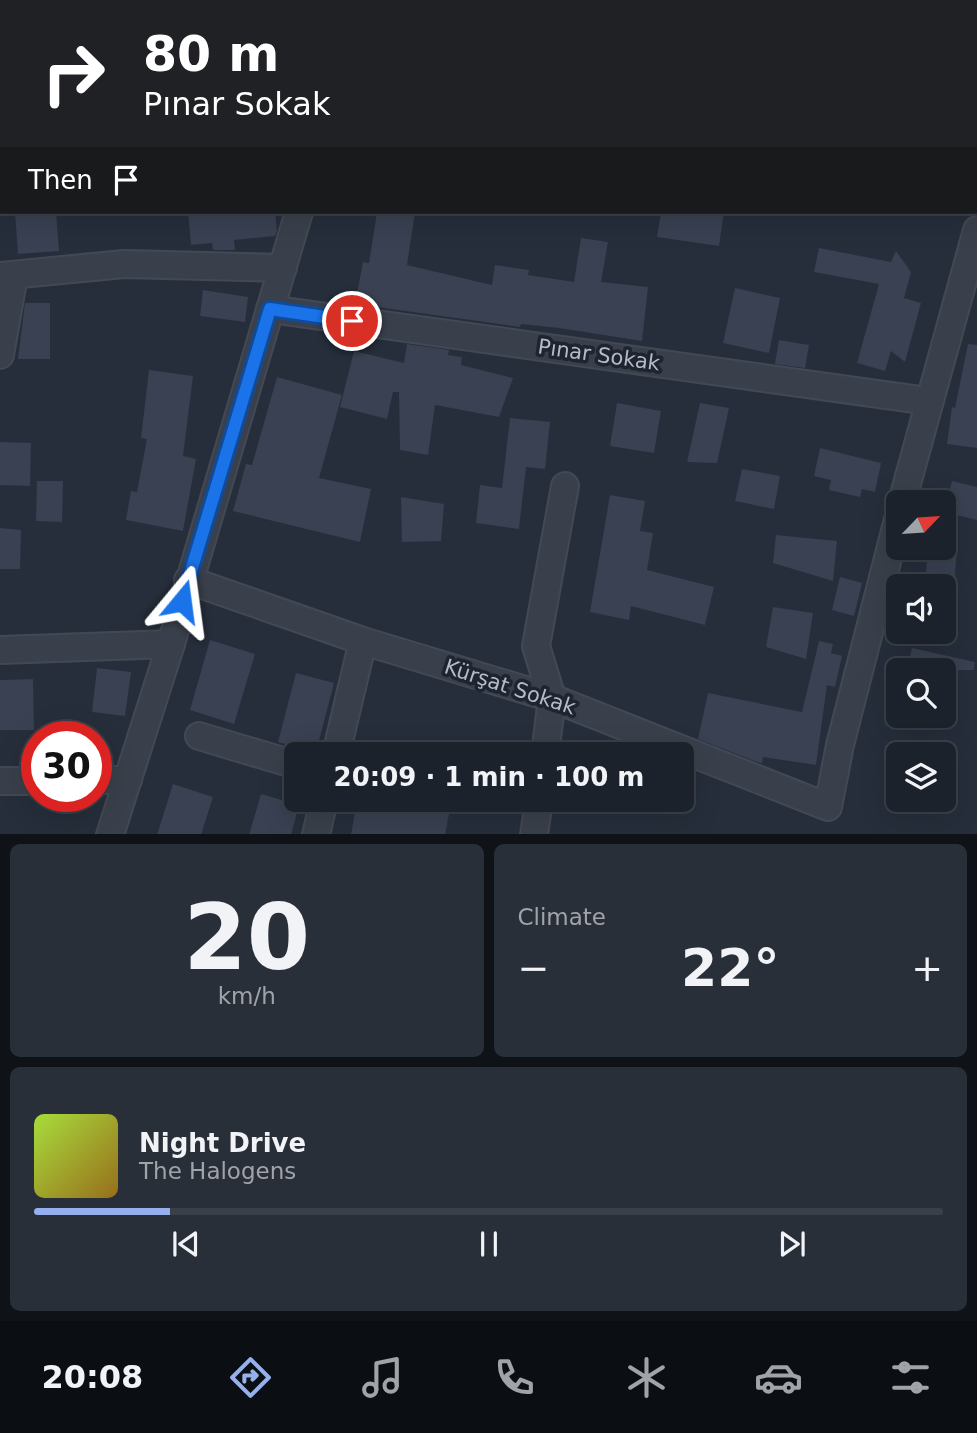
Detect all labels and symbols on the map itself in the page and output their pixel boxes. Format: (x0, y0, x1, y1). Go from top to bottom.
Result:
pin (322, 291, 382, 351)
street label: Pınar Sokak (536, 335, 662, 376)
north arrow (886, 490, 956, 560)
position arrow (145, 564, 219, 638)
street label: Kürşat Sokak (441, 655, 579, 720)
speed limit sign: 30 (21, 721, 112, 812)

